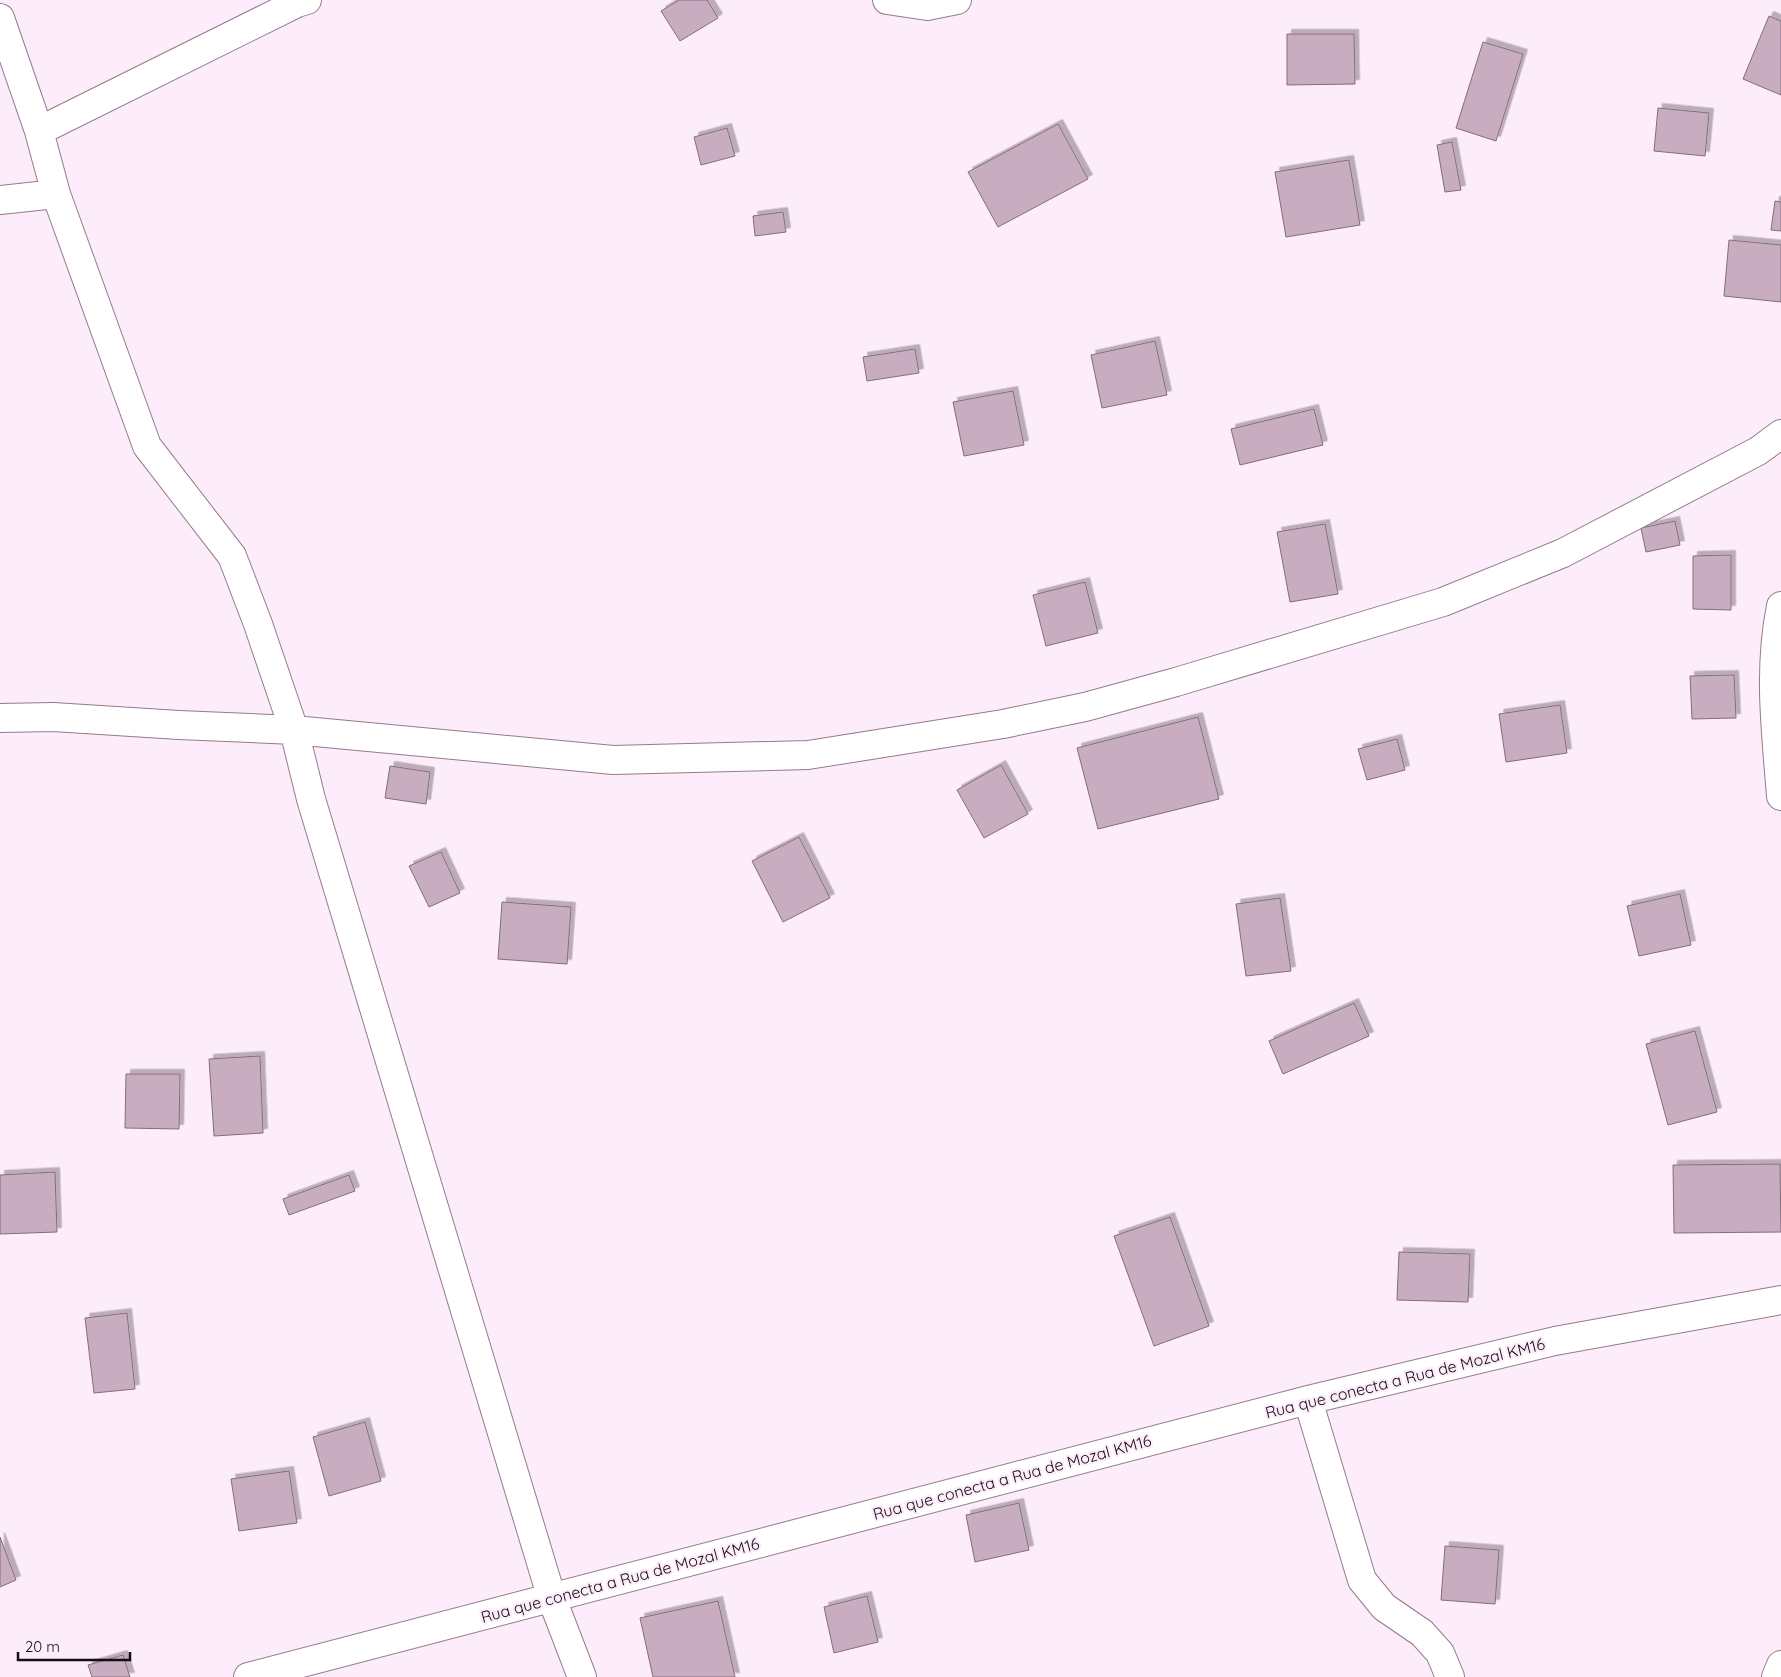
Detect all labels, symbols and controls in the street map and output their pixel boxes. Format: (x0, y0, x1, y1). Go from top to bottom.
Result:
street label: Rua que conecta a Rua de Mozal KM16 (1263, 1333, 1547, 1422)
street label: Rua que conecta a Rua de Mozal KM16 (871, 1430, 1154, 1524)
street label: Rua que conecta a Rua de Mozal KM16 (479, 1533, 762, 1627)
scale bar (18, 1630, 130, 1662)
text: 20 m (25, 1637, 60, 1656)

